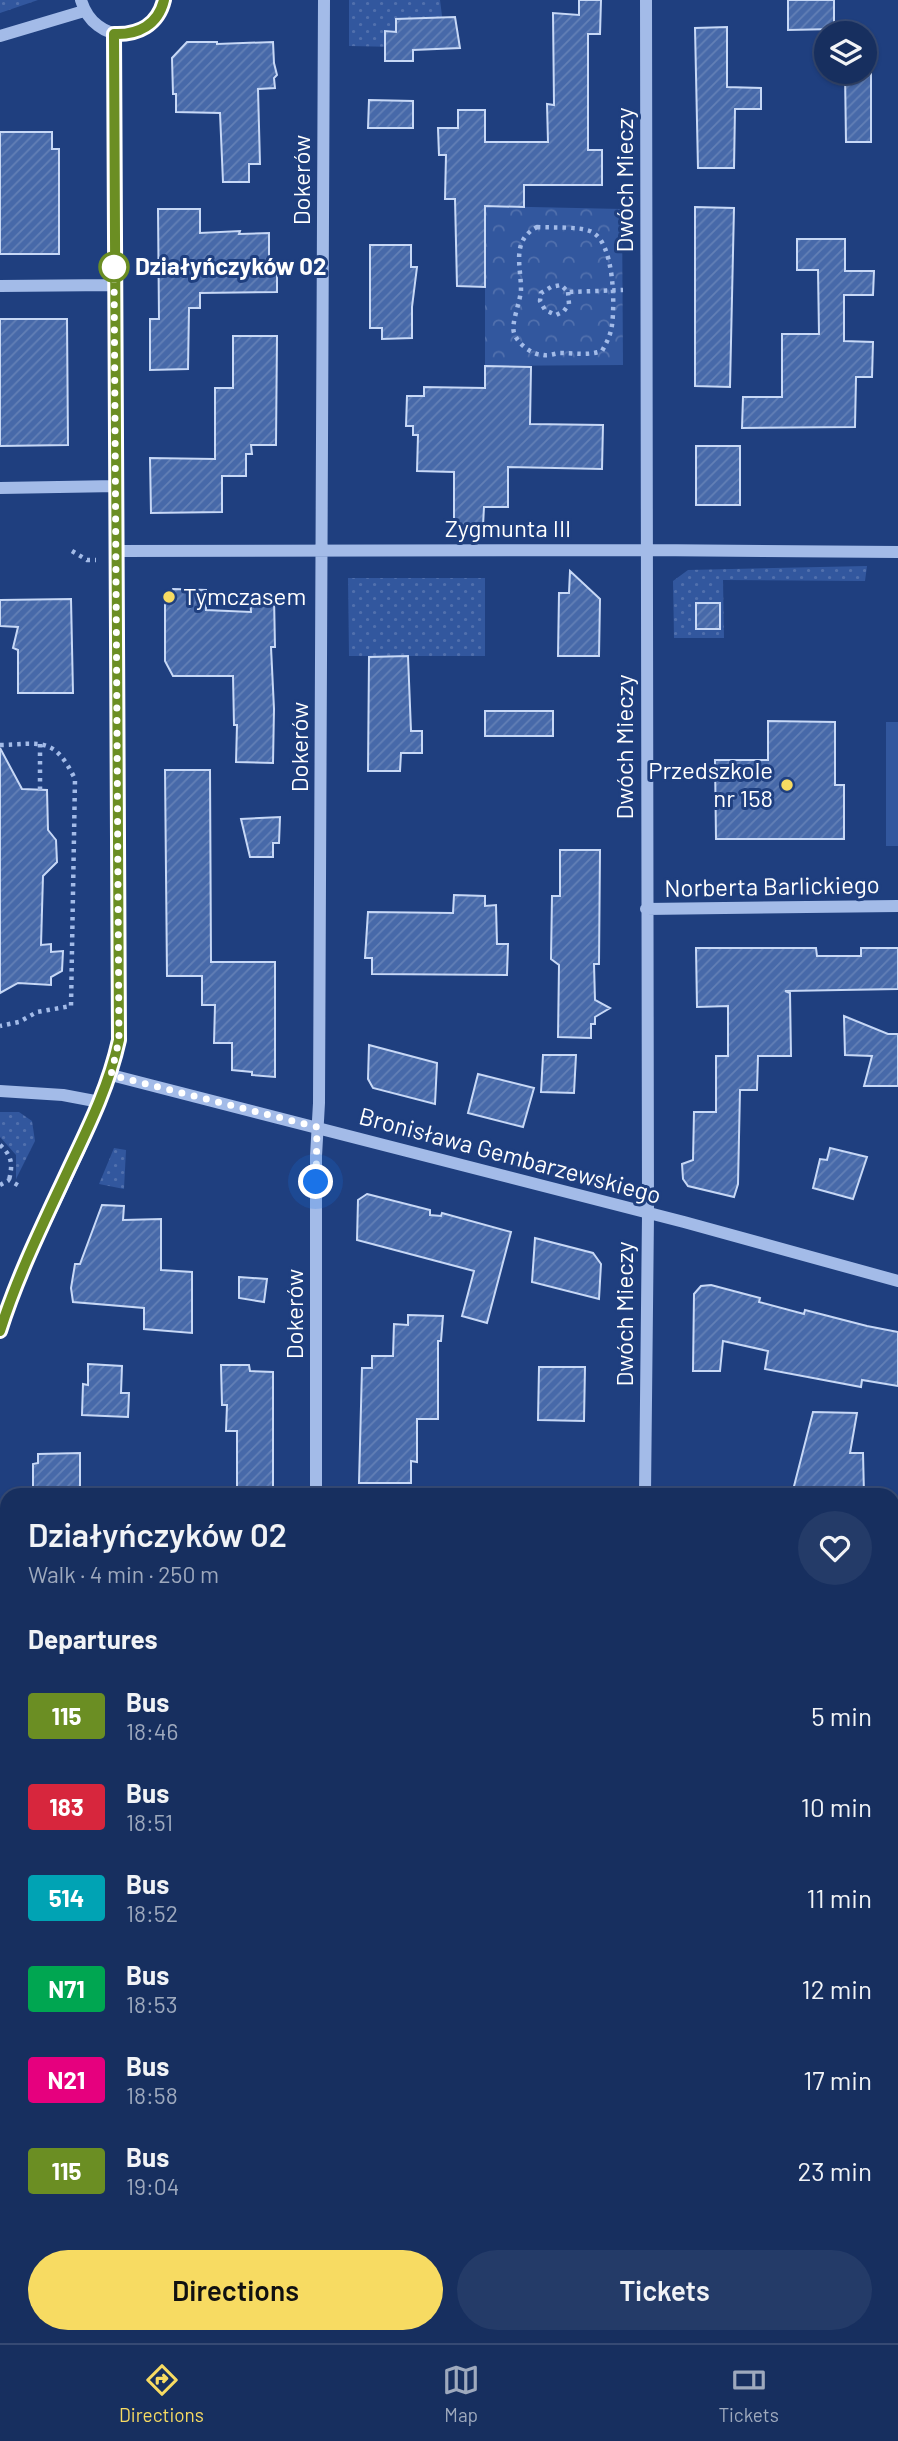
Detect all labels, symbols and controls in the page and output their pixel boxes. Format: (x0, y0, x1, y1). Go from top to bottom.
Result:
map controls (814, 21, 877, 84)
button: layers (814, 21, 877, 84)
street label: Dwóch Mieczy (609, 107, 638, 253)
street label: Dokerów (286, 135, 315, 225)
place label: Działyńczyków 02 (135, 251, 326, 280)
marker: Działyńczyków 02 (99, 252, 129, 282)
street label: Zygmunta III (445, 513, 571, 542)
place label: Tymczasem (183, 581, 306, 610)
marker: Tymczasem (161, 589, 177, 605)
street label: Dwóch Mieczy (609, 674, 638, 820)
street label: Dokerów (284, 702, 313, 792)
place label: Przedszkole nr 158 (648, 755, 773, 812)
marker: Przedszkole nr 158 (779, 777, 795, 793)
street label: Norberta Barlickiego (664, 869, 880, 902)
street label: Bronisława Gembarzewskiego (356, 1100, 665, 1209)
your location (298, 1164, 333, 1199)
street label: Dwóch Mieczy (609, 1241, 638, 1387)
street label: Dokerów (279, 1269, 308, 1359)
button: heart (798, 1511, 872, 1585)
text: Działyńczyków 02 (28, 1514, 287, 1554)
text: Walk · 4 min · 250 m (28, 1560, 219, 1588)
text: Departures (28, 1623, 158, 1654)
text: Bus (126, 1686, 169, 1717)
text: 5 min (811, 1700, 872, 1731)
text: 115 (51, 1701, 82, 1730)
text: 18:46 (126, 1717, 178, 1745)
text: Bus (126, 1777, 169, 1808)
text: 10 min (801, 1791, 872, 1822)
text: 183 (49, 1792, 84, 1821)
text: 18:51 (126, 1808, 173, 1836)
text: Bus (126, 1868, 169, 1899)
text: 11 min (806, 1882, 872, 1913)
text: 514 (49, 1883, 84, 1912)
text: 18:52 (126, 1899, 178, 1927)
text: Bus (126, 1959, 169, 1990)
text: 12 min (802, 1973, 872, 2004)
text: N71 (48, 1974, 85, 2003)
text: 18:53 (126, 1990, 178, 2018)
text: Bus (126, 2050, 169, 2081)
text: 17 min (803, 2064, 872, 2095)
text: N21 (48, 2065, 85, 2094)
text: 18:58 (126, 2081, 178, 2109)
text: Bus (126, 2141, 169, 2172)
text: 23 min (797, 2155, 872, 2186)
text: 115 (51, 2156, 82, 2185)
text: 19:04 (126, 2172, 180, 2200)
button: Directions (28, 2250, 443, 2330)
button: Tickets (457, 2250, 872, 2330)
tab: Directions (119, 2361, 204, 2426)
tab: Map (442, 2361, 480, 2426)
tab: Tickets (718, 2361, 779, 2426)

